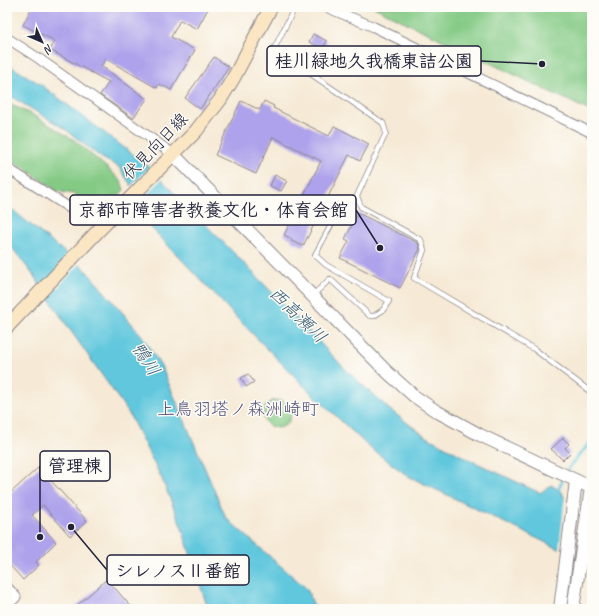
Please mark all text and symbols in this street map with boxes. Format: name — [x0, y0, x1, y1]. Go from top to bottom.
north arrow — [22, 22, 62, 62]
text: N — [40, 42, 56, 58]
callout: 桂川緑地久我橋東詰公園 — [267, 46, 481, 76]
text: 桂川緑地久我橋東詰公園 — [275, 50, 473, 72]
street label: 伏見向日線 — [118, 108, 192, 184]
callout: 京都市障害者教養文化・体育会館 — [70, 195, 356, 225]
text: 京都市障害者教養文化・体育会館 — [78, 199, 348, 221]
water label: 西高瀬川 — [264, 282, 332, 348]
water label: 鴨川 — [127, 338, 165, 380]
district label: 上鳥羽塔ノ森洲崎町 — [157, 398, 319, 420]
callout: 管理棟 — [40, 451, 110, 481]
text: 管理棟 — [48, 455, 102, 477]
callout: シレノスⅡ番館 — [107, 555, 249, 585]
text: シレノスⅡ番館 — [115, 560, 241, 582]

